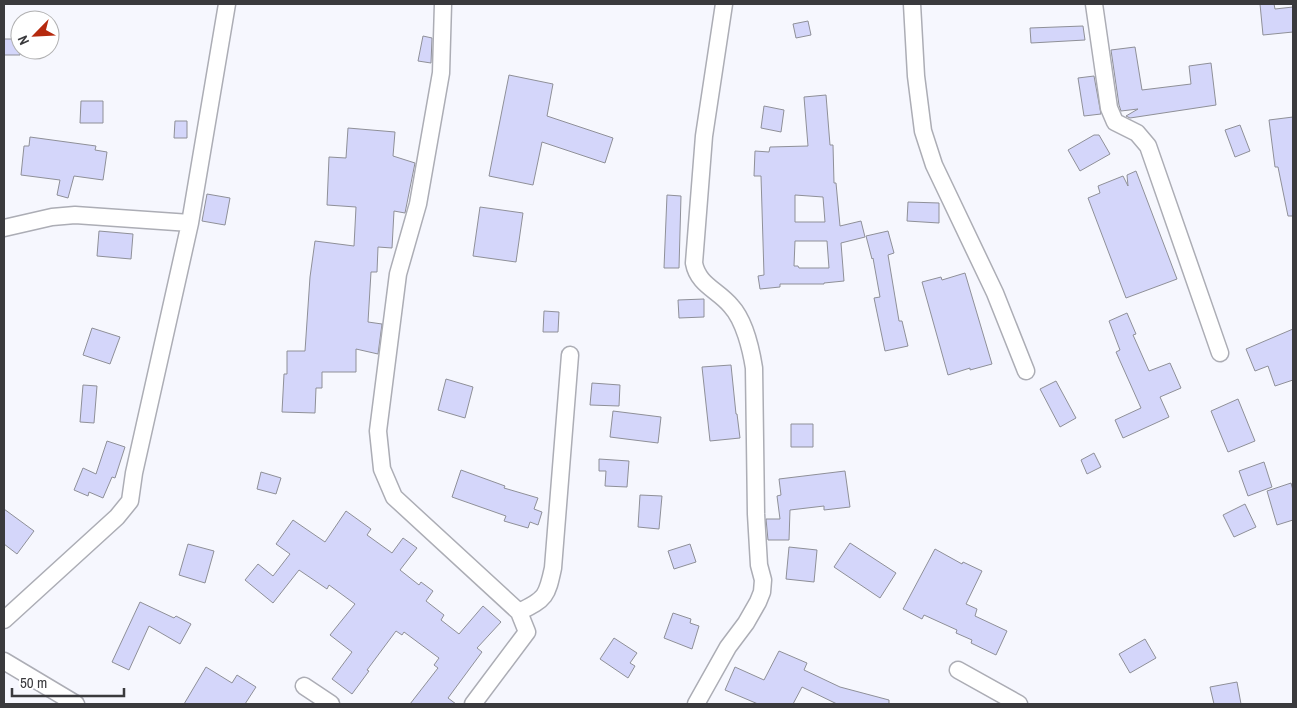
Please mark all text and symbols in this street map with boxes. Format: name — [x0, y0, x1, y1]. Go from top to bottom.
north arrow — [10, 10, 60, 60]
text: N — [13, 33, 33, 48]
scale bar — [12, 666, 125, 698]
text: 50 m — [20, 672, 47, 693]

